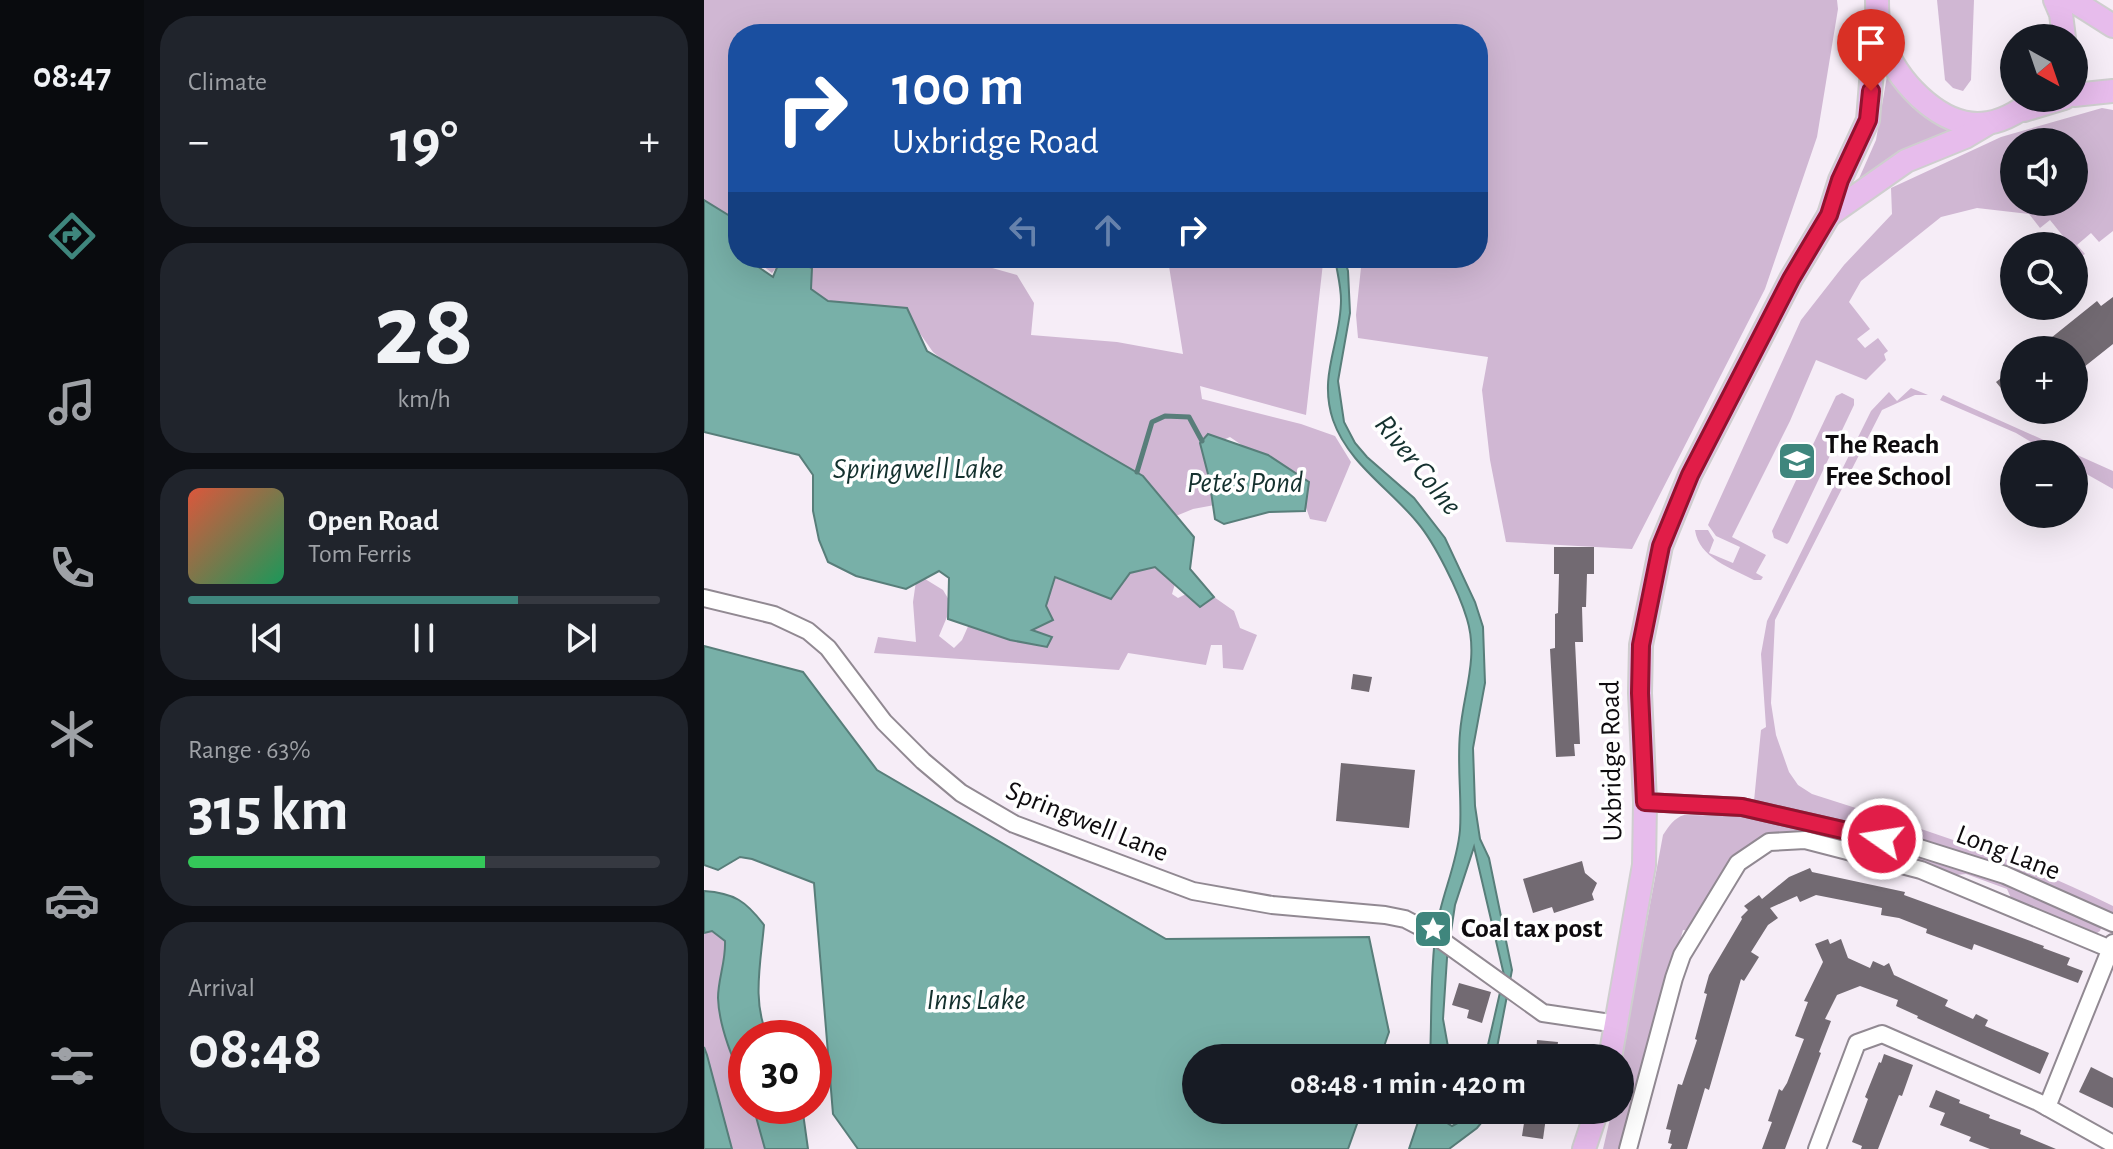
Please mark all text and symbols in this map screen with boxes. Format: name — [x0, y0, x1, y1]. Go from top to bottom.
pin — [1837, 9, 1905, 91]
icon: arrive — [1849, 21, 1893, 65]
north arrow — [2000, 24, 2088, 112]
map controls — [2000, 24, 2088, 528]
icon: right — [760, 56, 864, 160]
text: 08:47 — [33, 58, 111, 94]
text: 100 m — [892, 59, 1024, 115]
text: Climate — [188, 69, 267, 95]
text: 19° — [390, 113, 458, 173]
text: − — [188, 120, 209, 164]
text: + — [639, 120, 660, 164]
text: Uxbridge Road — [892, 124, 1099, 160]
button: sound — [2000, 128, 2088, 216]
icon: directions — [44, 208, 100, 264]
icon: left — [1002, 208, 1046, 252]
icon: ahead — [1086, 208, 1130, 252]
icon: right — [1170, 208, 1214, 252]
button: search — [2000, 232, 2088, 320]
text: 28 — [374, 280, 474, 384]
button: + — [2000, 336, 2088, 424]
icon: music — [44, 374, 100, 430]
text: km/h — [397, 386, 451, 412]
water label: River Colne — [1369, 409, 1467, 521]
place label: The Reach Free School — [1825, 431, 1952, 491]
school or university icon: The Reach Free School — [1776, 440, 1818, 482]
button: − — [2000, 440, 2088, 528]
water label: Springwell Lake — [833, 454, 1003, 484]
water label: Pete's Pond — [1187, 468, 1303, 498]
text: Open Road — [308, 506, 439, 536]
icon: phone — [44, 540, 100, 596]
text: Tom Ferris — [308, 541, 412, 567]
icon: previous — [245, 616, 289, 660]
icon: pause — [402, 616, 446, 660]
icon: next — [559, 616, 603, 660]
street label: Uxbridge Road — [1597, 680, 1627, 842]
icon: climate — [44, 706, 100, 762]
text: Range · 63% — [188, 737, 311, 763]
street label: Springwell Lane — [1002, 777, 1172, 867]
text: 315 km — [188, 781, 349, 841]
position arrow — [1840, 797, 1924, 881]
street label: Long Lane — [1952, 820, 2064, 886]
icon: car — [44, 872, 100, 928]
place icon: Coal tax post — [1412, 908, 1454, 950]
place label: Coal tax post — [1461, 915, 1603, 943]
text: Arrival — [188, 975, 255, 1001]
water label: Inns Lake — [926, 985, 1026, 1015]
text: 08:48 — [188, 1019, 322, 1079]
speed limit sign: 30 — [728, 1020, 832, 1124]
icon: filters — [44, 1038, 100, 1094]
text: 08:48 · 1 min · 420 m — [1290, 1069, 1526, 1099]

